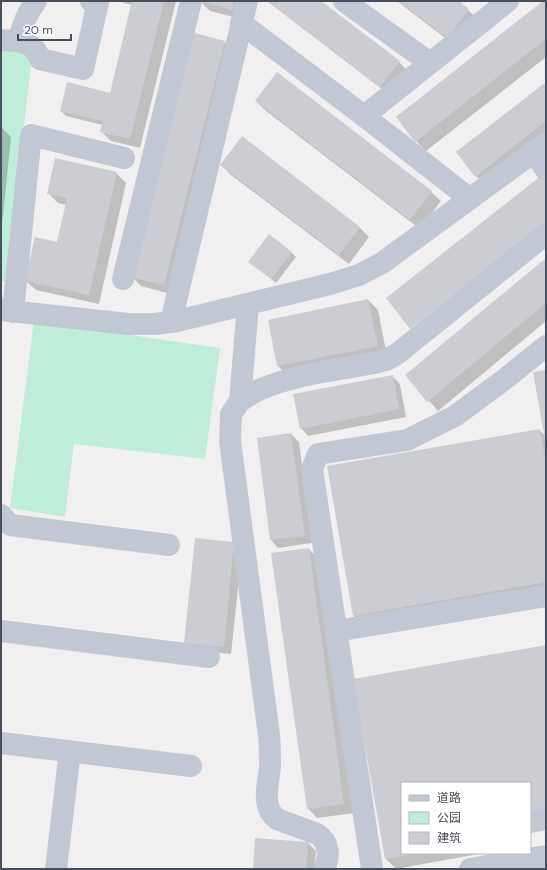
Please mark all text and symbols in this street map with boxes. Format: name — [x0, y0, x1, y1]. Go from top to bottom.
scale bar — [18, 16, 71, 42]
text: 20 m — [24, 22, 53, 38]
legend — [401, 782, 531, 854]
text: 道路 — [437, 790, 461, 806]
text: 公园 — [437, 810, 461, 826]
text: 建筑 — [437, 830, 461, 846]

